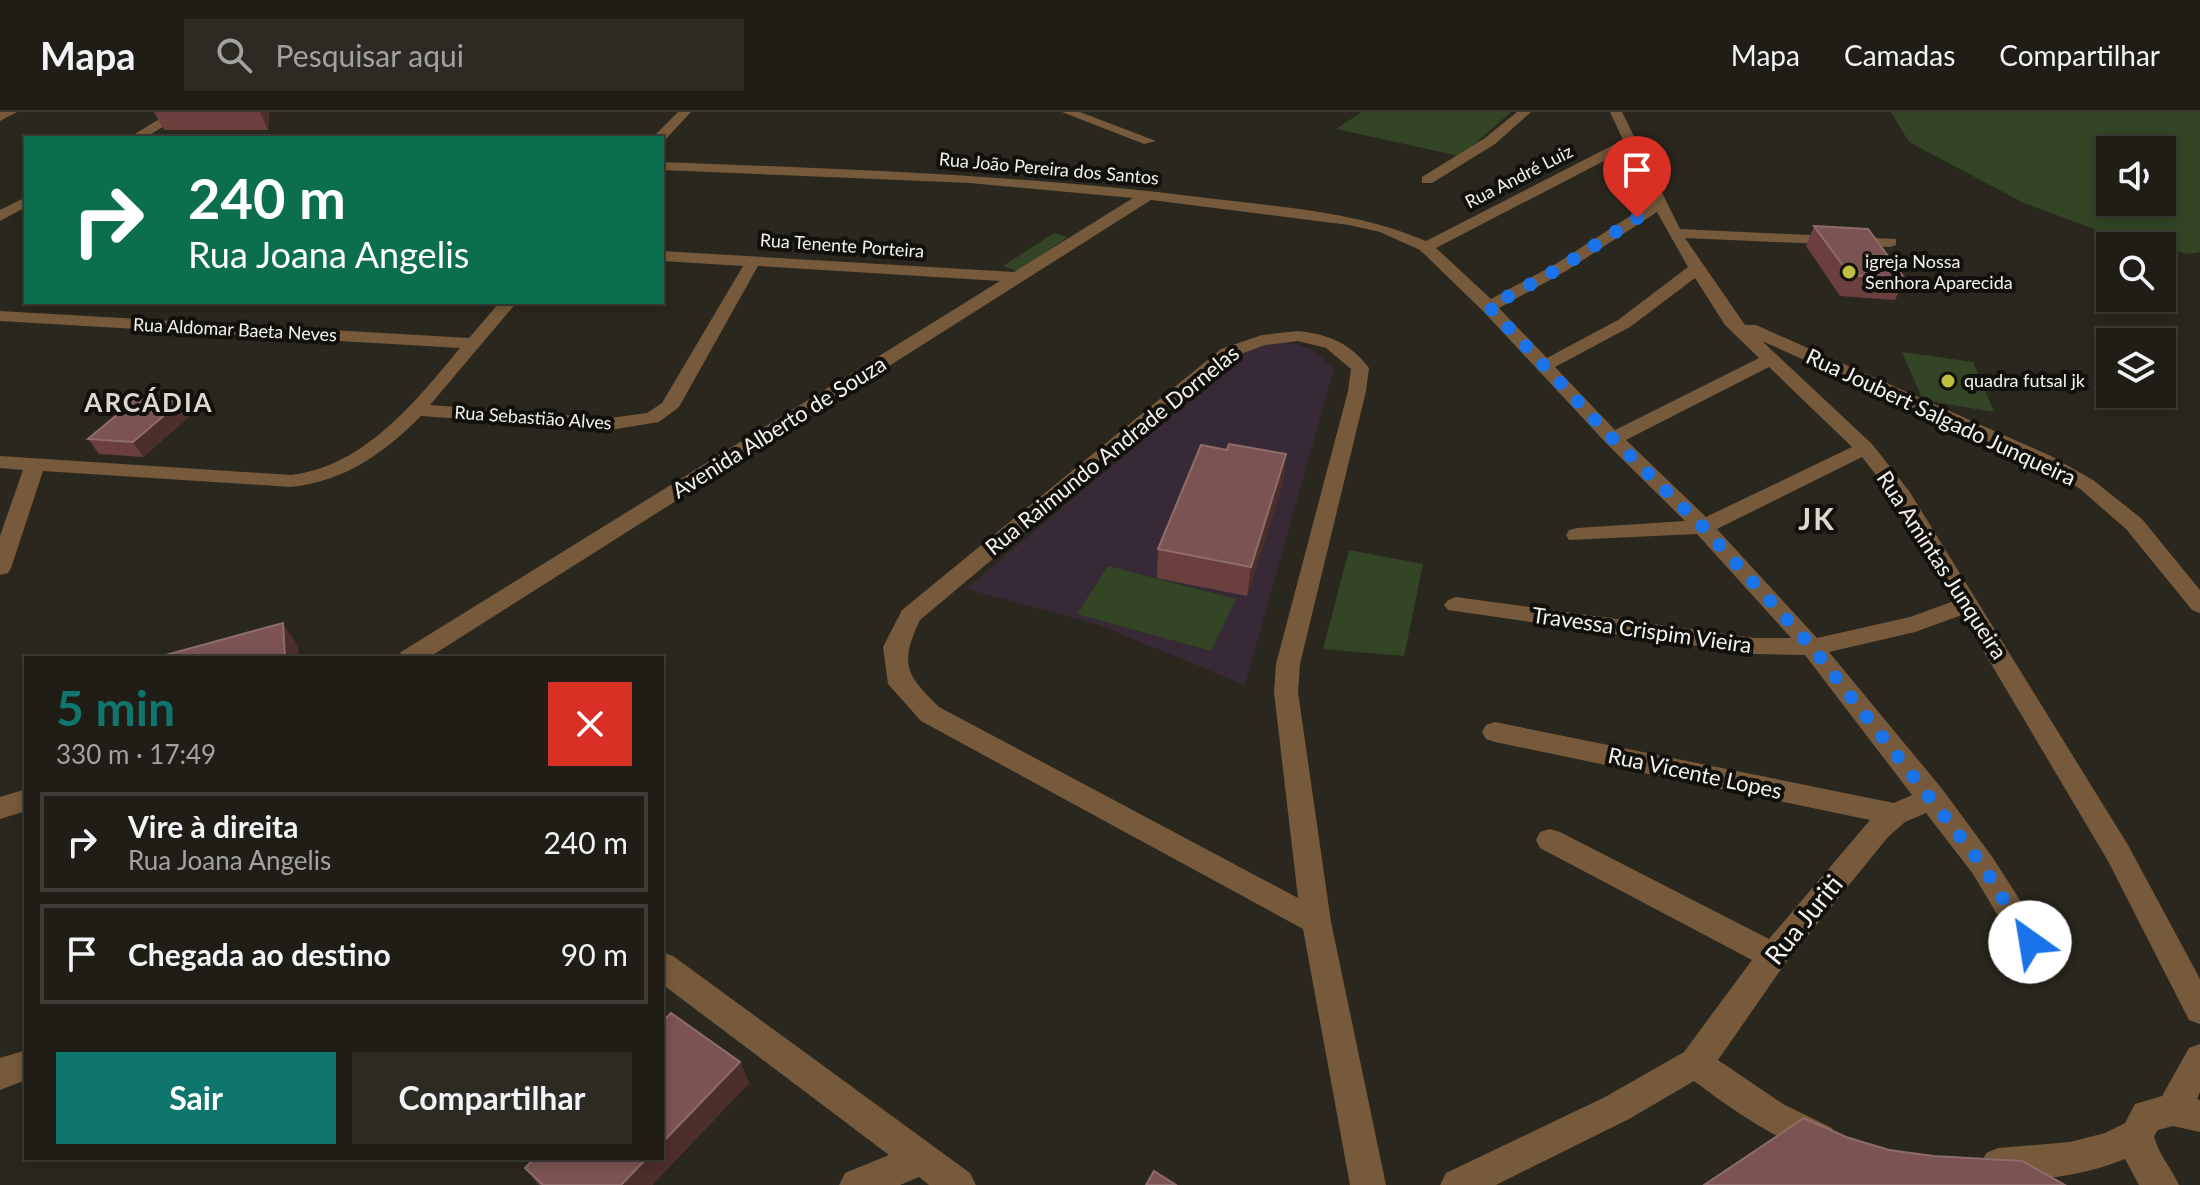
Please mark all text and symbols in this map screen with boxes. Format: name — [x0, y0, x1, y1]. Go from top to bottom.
search box — [184, 19, 744, 91]
text: Mapa — [40, 32, 136, 78]
icon: search — [212, 33, 256, 77]
text: Pesquisar aqui — [276, 37, 464, 73]
text: Mapa — [1731, 38, 1800, 72]
text: Camadas — [1844, 38, 1955, 72]
text: Compartilhar — [1999, 38, 2160, 72]
pin — [1603, 136, 1671, 218]
map controls — [2096, 136, 2176, 408]
button: sound — [2096, 136, 2176, 216]
street label: Rua André Luiz — [1461, 140, 1576, 213]
street label: Rua João Pereira dos Santos — [938, 147, 1160, 189]
icon: arrive — [1615, 148, 1659, 192]
text: 240 m — [188, 164, 346, 231]
icon: right — [56, 168, 160, 272]
street label: Rua Tenente Porteira — [759, 228, 925, 262]
text: Rua Joana Angelis — [188, 232, 469, 276]
button: search — [2096, 232, 2176, 312]
place label: igreja Nossa Senhora Aparecida — [1865, 250, 2013, 293]
marker: igreja Nossa Senhora Aparecida — [1840, 263, 1858, 281]
street label: Rua Aldomar Baeta Neves — [133, 313, 338, 345]
button: layers — [2096, 328, 2176, 408]
street label: Rua Raimundo Andrade Dornelas — [979, 339, 1244, 560]
street label: Rua Joubert Salgado Junqueira — [1802, 342, 2080, 491]
street label: Avenida Alberto de Souza — [667, 350, 891, 504]
place label: quadra futsal jk — [1964, 369, 2086, 391]
marker: quadra futsal jk — [1939, 372, 1957, 390]
district label: ARCÁDIA — [83, 386, 214, 418]
street label: Rua Sebastião Alves — [454, 401, 613, 433]
street label: Rua Amintas Junqueira — [1871, 466, 2013, 664]
district label: JK — [1798, 500, 1836, 536]
street label: Travessa Crispim Vieira — [1531, 601, 1753, 658]
text: 5 min — [56, 679, 175, 736]
button: close — [548, 682, 632, 766]
text: 330 m · 17:49 — [56, 738, 216, 770]
street label: Rua Vicente Lopes — [1606, 741, 1785, 804]
text: Vire à direita — [128, 808, 298, 844]
icon: right — [60, 820, 104, 864]
text: 240 m — [543, 824, 628, 860]
text: Rua Joana Angelis — [128, 844, 331, 876]
street label: Rua Juriti — [1757, 868, 1849, 971]
position arrow — [1988, 900, 2072, 984]
icon: arrive — [60, 932, 104, 976]
text: Chegada ao destino — [128, 936, 391, 972]
text: 90 m — [561, 936, 628, 972]
button: Sair — [56, 1052, 336, 1144]
button: Compartilhar — [352, 1052, 632, 1144]

